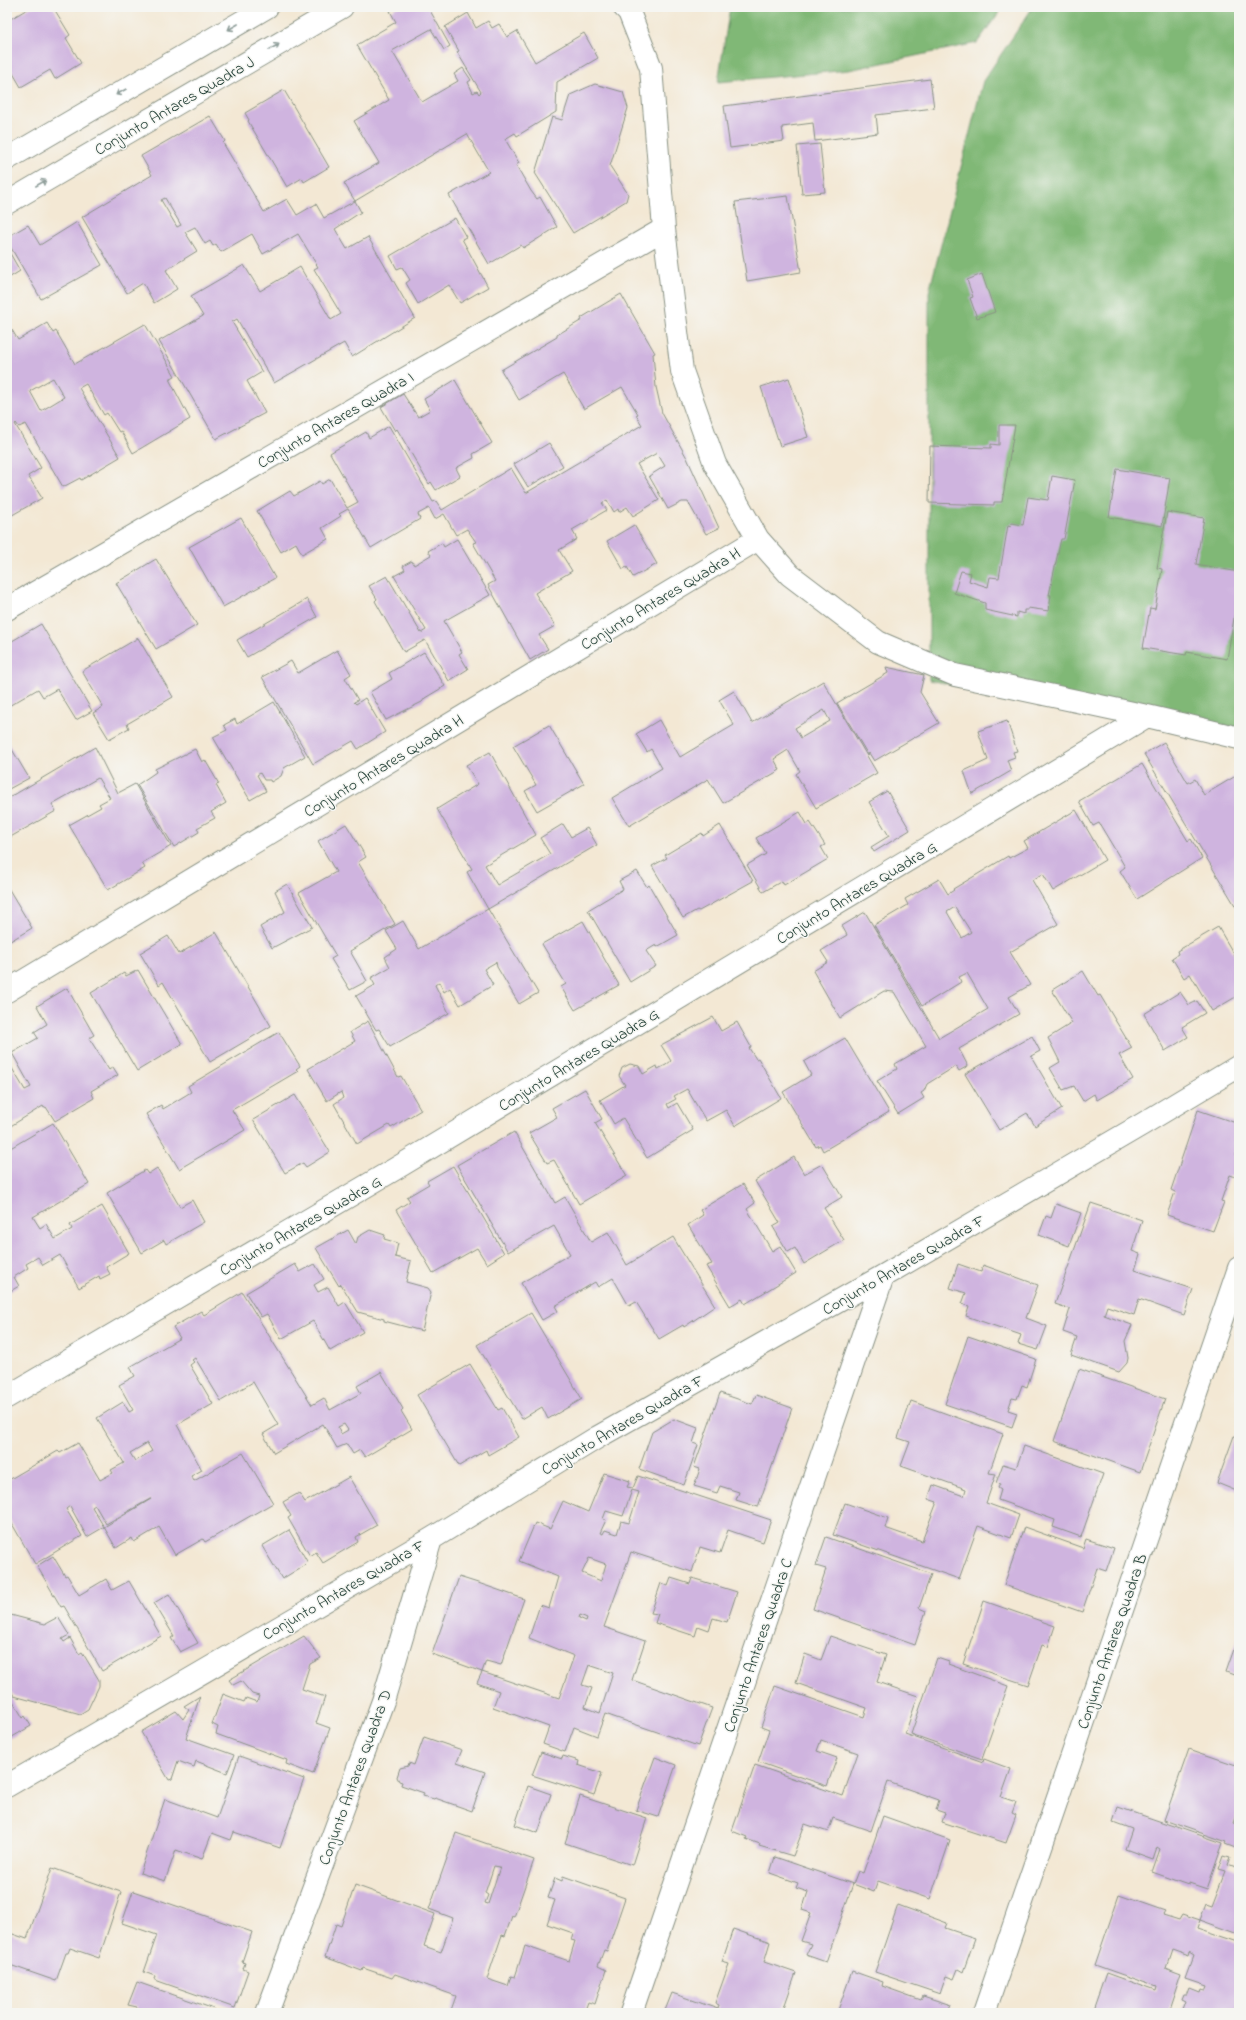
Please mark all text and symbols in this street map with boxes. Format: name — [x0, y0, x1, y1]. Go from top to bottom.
one-way arrow — [227, 23, 239, 31]
one-way arrow — [268, 42, 280, 50]
street label: Conjunto Antares Quadra J — [90, 51, 260, 162]
one-way arrow — [115, 89, 127, 97]
one-way arrow — [35, 179, 47, 187]
street label: Conjunto Antares Quadra I — [253, 366, 419, 475]
street label: Conjunto Antares Quadra H — [576, 542, 746, 657]
street label: Conjunto Antares Quadra H — [299, 709, 469, 824]
street label: Conjunto Antares Quadra G — [772, 836, 942, 951]
street label: Conjunto Antares Quadra G — [494, 1003, 664, 1118]
street label: Conjunto Antares Quadra G — [216, 1170, 386, 1283]
street label: Conjunto Antares Quadra F — [818, 1209, 990, 1322]
street label: Conjunto Antares Quadra F — [537, 1369, 709, 1482]
street label: Conjunto Antares Quadra F — [258, 1534, 430, 1647]
street label: Conjunto Antares Quadra B — [1072, 1550, 1154, 1733]
street label: Conjunto Antares Quadra C — [718, 1555, 800, 1736]
street label: Conjunto Antares Quadra D — [313, 1687, 399, 1869]

